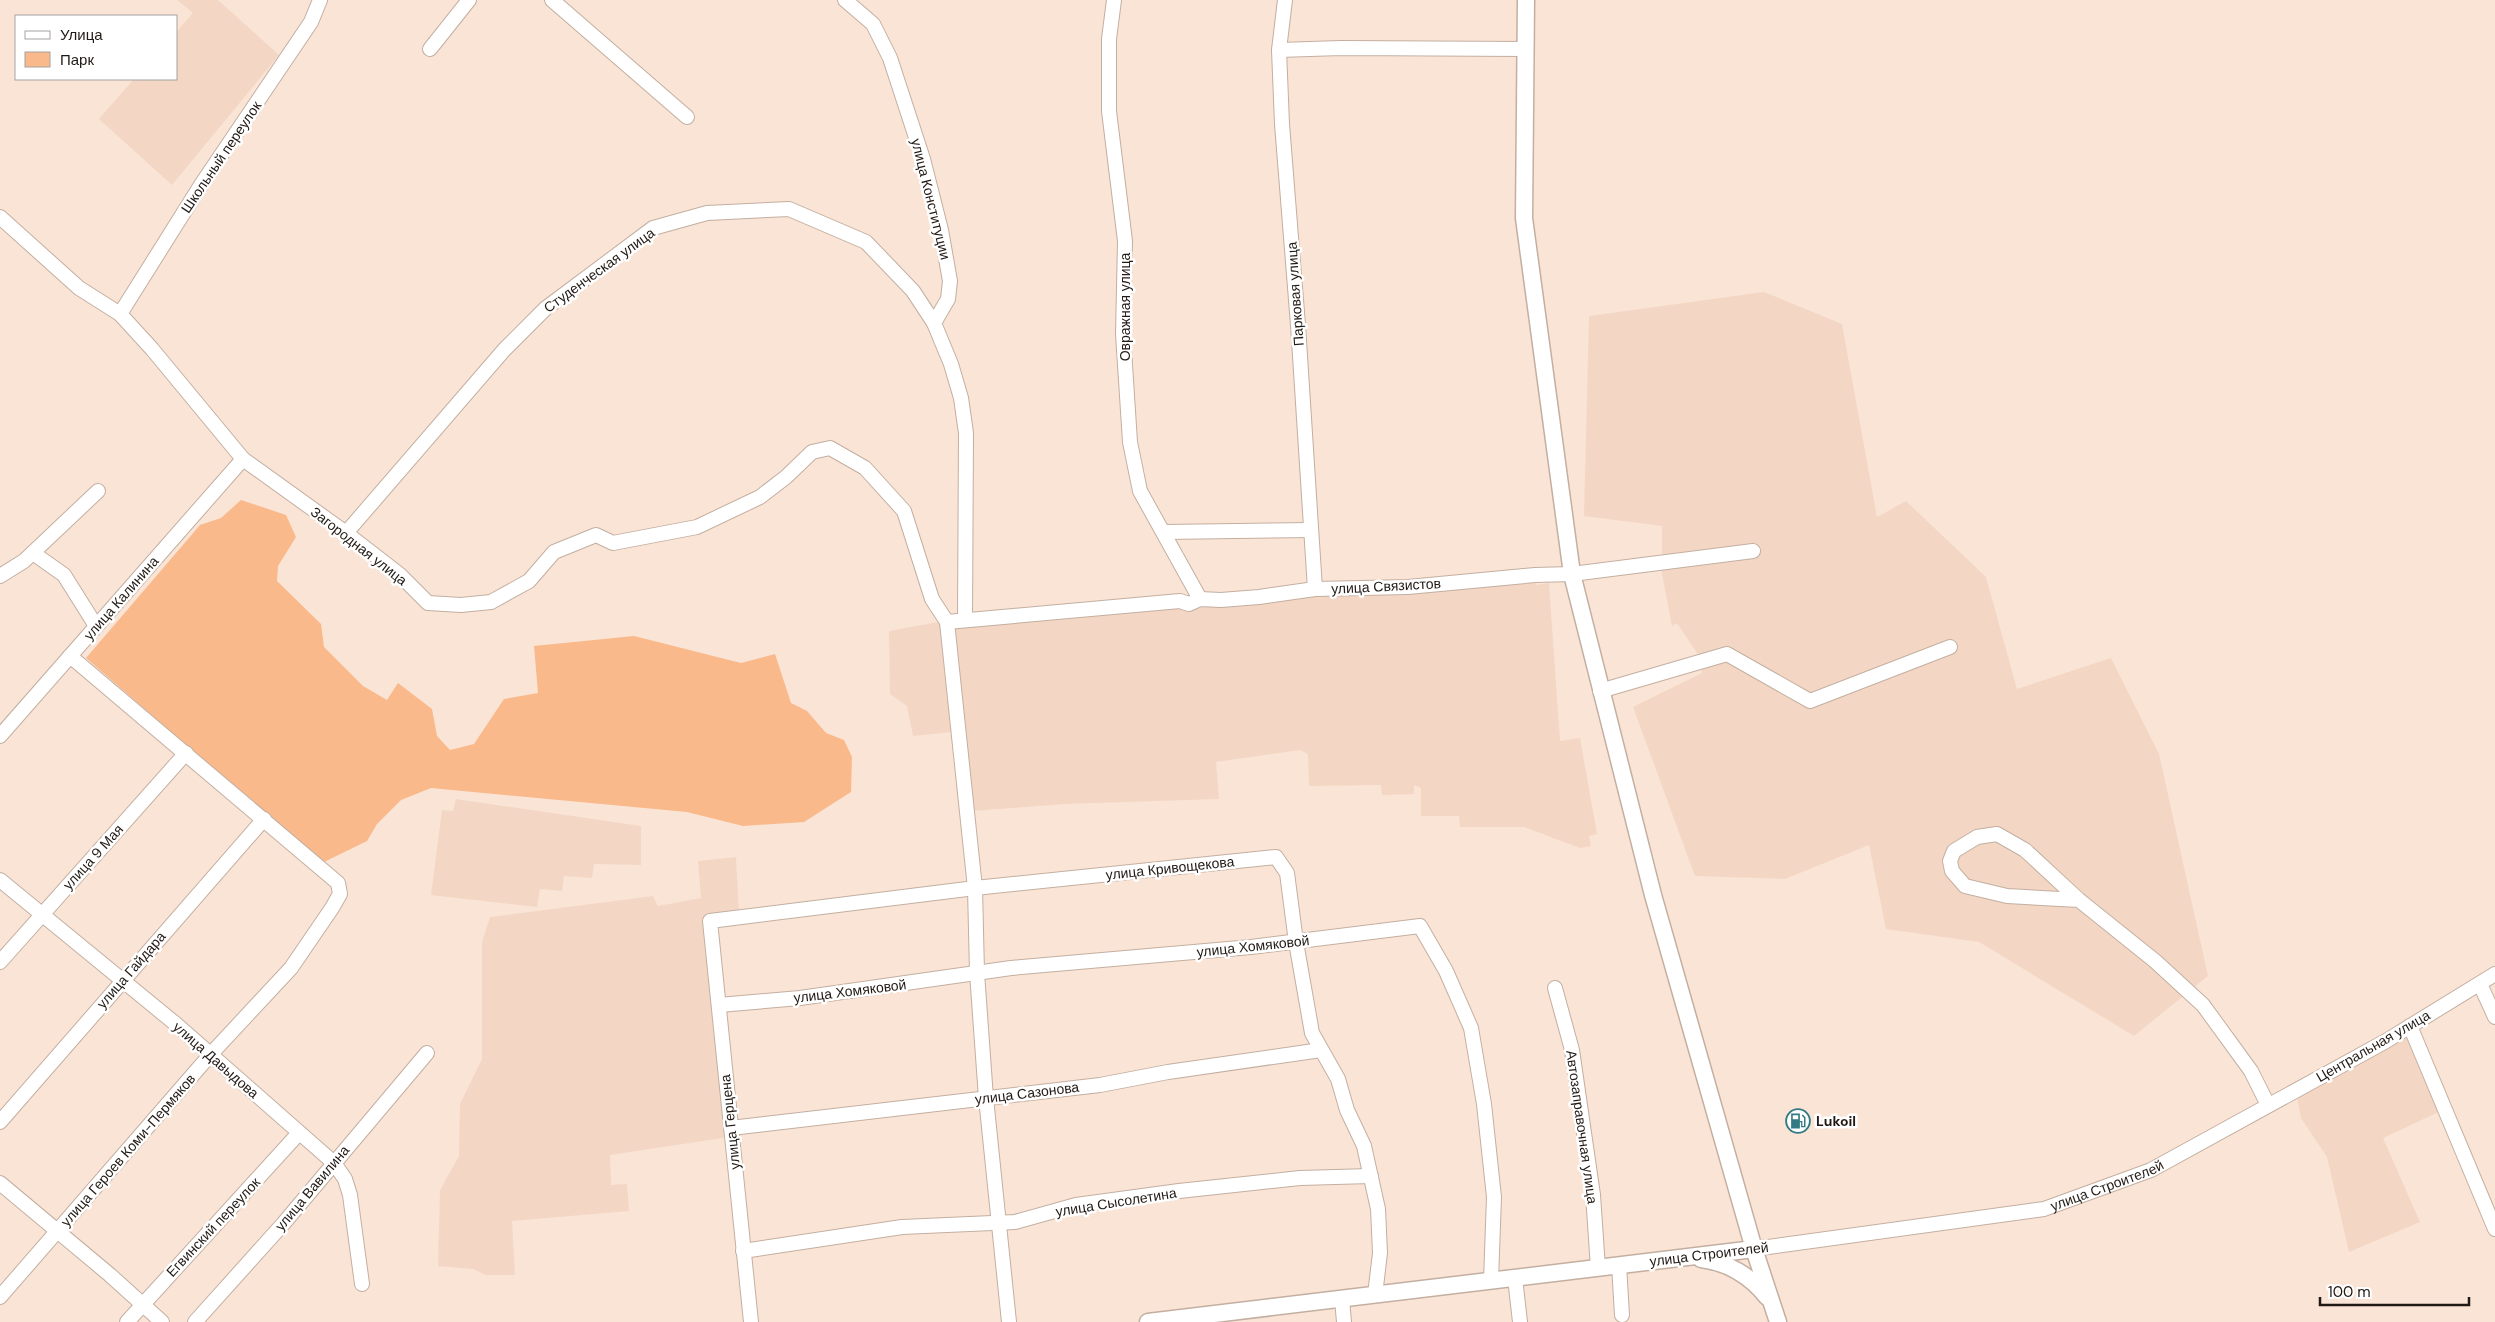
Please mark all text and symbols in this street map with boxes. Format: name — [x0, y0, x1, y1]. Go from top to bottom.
legend — [15, 15, 178, 80]
text: Улица — [60, 25, 103, 45]
text: Парк — [60, 50, 94, 70]
street label: Школьный переулок — [177, 97, 266, 216]
street label: улица Конституции — [907, 136, 955, 262]
street label: Студенческая улица — [540, 224, 658, 316]
street label: Парковая улица — [1282, 241, 1308, 347]
street label: Овражная улица — [1116, 253, 1134, 361]
street label: Загородная улица — [307, 503, 411, 589]
street label: улица Калинина — [80, 552, 162, 644]
street label: улица Связистов — [1331, 574, 1441, 598]
street label: улица 9 Мая — [59, 821, 127, 893]
street label: улица Кривощекова — [1105, 852, 1235, 884]
street label: улица Гайдара — [93, 928, 169, 1012]
street label: улица Хомяковой — [1196, 931, 1310, 961]
street label: улица Хомяковой — [793, 975, 907, 1007]
street label: Центральная улица — [2313, 1006, 2433, 1086]
street label: улица Давыдова — [169, 1018, 263, 1102]
street label: Автозаправочная улица — [1562, 1049, 1602, 1205]
street label: улица Героев Коми-Пермяков — [57, 1070, 199, 1230]
street label: улица Герцена — [716, 1073, 744, 1170]
street label: улица Сазонова — [974, 1078, 1080, 1108]
fuel station icon: Lukoil — [1785, 1108, 1811, 1134]
place label: Lukoil — [1816, 1112, 1856, 1130]
street label: улица Вавилина — [271, 1141, 353, 1234]
street label: улица Строителей — [2048, 1156, 2167, 1215]
street label: Егвинский переулок — [162, 1173, 264, 1281]
street label: улица Сысолетина — [1054, 1184, 1178, 1220]
street label: улица Строителей — [1649, 1238, 1769, 1270]
scale bar — [2320, 1274, 2469, 1306]
text: 100 m — [2328, 1282, 2371, 1302]

